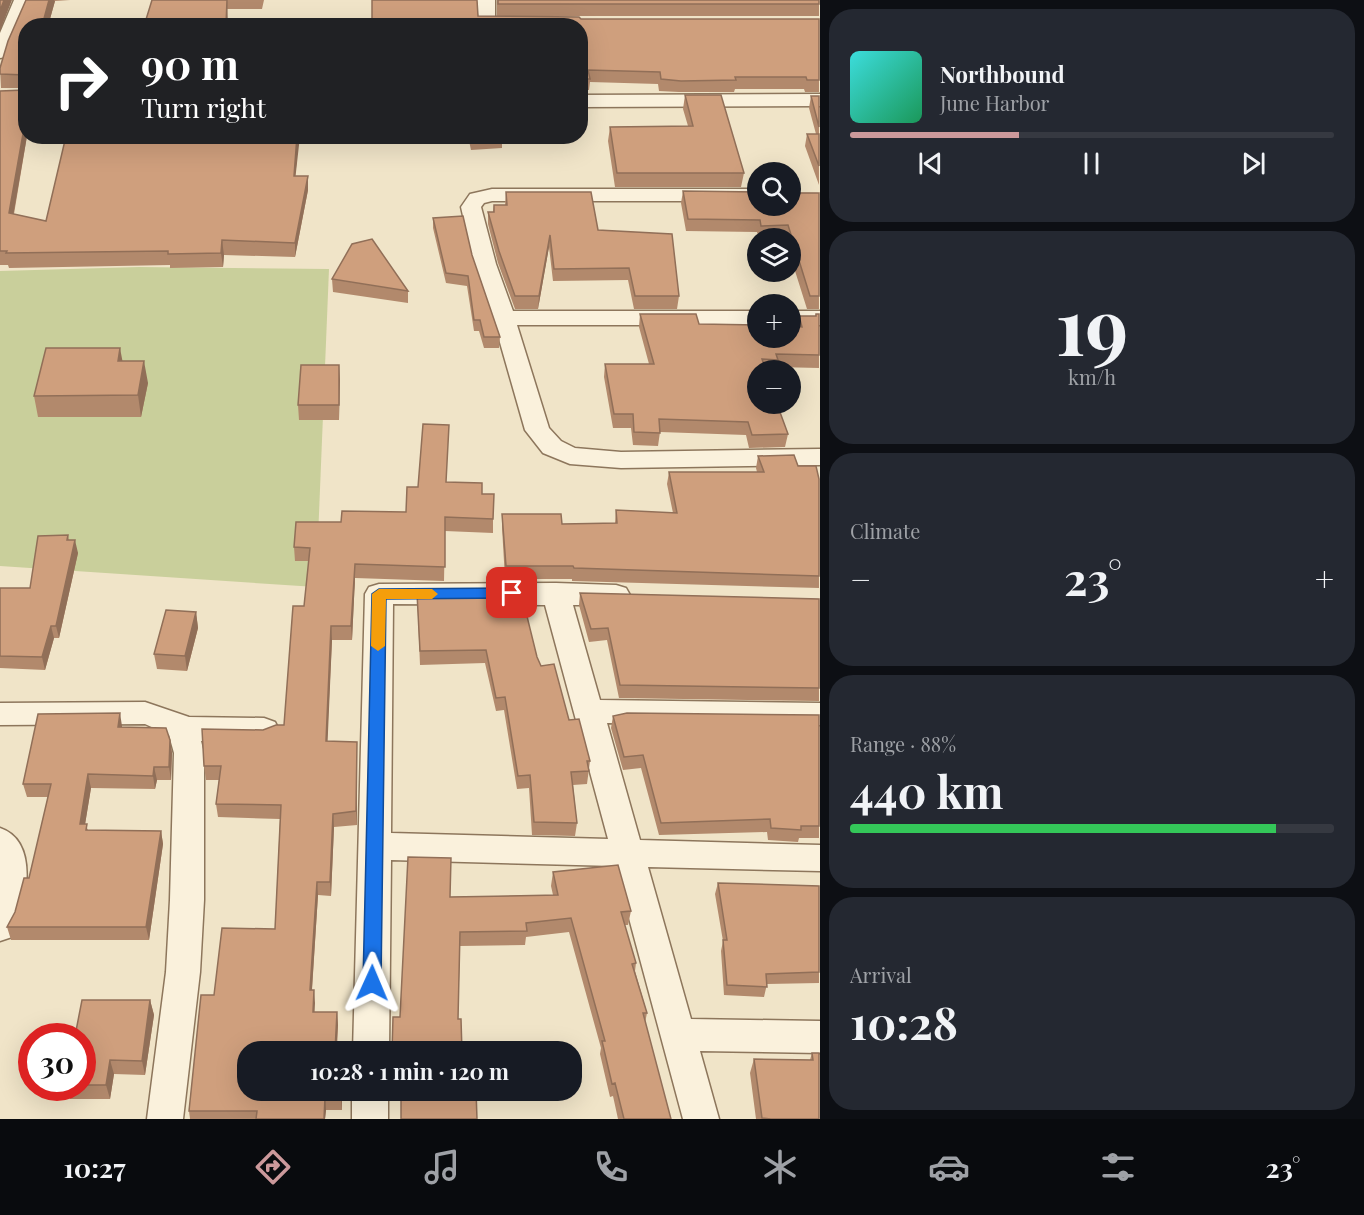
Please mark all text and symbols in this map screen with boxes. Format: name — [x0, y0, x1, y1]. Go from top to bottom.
text: 90 m — [141, 35, 239, 91]
icon: right — [42, 42, 120, 120]
text: Northbound — [940, 59, 1065, 89]
text: Turn right — [141, 89, 266, 125]
text: June Harbor — [940, 89, 1050, 116]
icon: previous — [914, 147, 947, 180]
icon: pause — [1075, 147, 1108, 180]
icon: next — [1237, 147, 1270, 180]
map controls — [747, 162, 801, 414]
button: search — [747, 162, 801, 216]
button: layers — [747, 228, 801, 282]
text: 19 — [1055, 272, 1129, 376]
button: + — [747, 294, 801, 348]
button: − — [747, 360, 801, 414]
text: km/h — [1068, 363, 1116, 390]
text: Climate — [850, 517, 920, 544]
text: 23° — [1064, 547, 1122, 607]
text: − — [850, 556, 871, 600]
text: + — [1315, 556, 1334, 600]
pin — [486, 567, 537, 618]
icon: arrive — [495, 576, 528, 609]
text: Range · 88% — [850, 730, 956, 757]
text: 440 km — [850, 760, 1004, 820]
position arrow — [340, 951, 404, 1015]
text: Arrival — [850, 961, 912, 988]
text: 10:28 — [850, 991, 958, 1051]
speed limit sign: 30 — [18, 1023, 96, 1101]
text: 10:28 · 1 min · 120 m — [310, 1056, 509, 1086]
icon: directions — [252, 1146, 294, 1188]
icon: music — [421, 1146, 463, 1188]
icon: phone — [590, 1146, 632, 1188]
icon: climate — [759, 1146, 801, 1188]
icon: car — [928, 1146, 970, 1188]
icon: filters — [1097, 1146, 1139, 1188]
text: 10:27 — [63, 1149, 125, 1185]
text: 23° — [1266, 1149, 1300, 1185]

